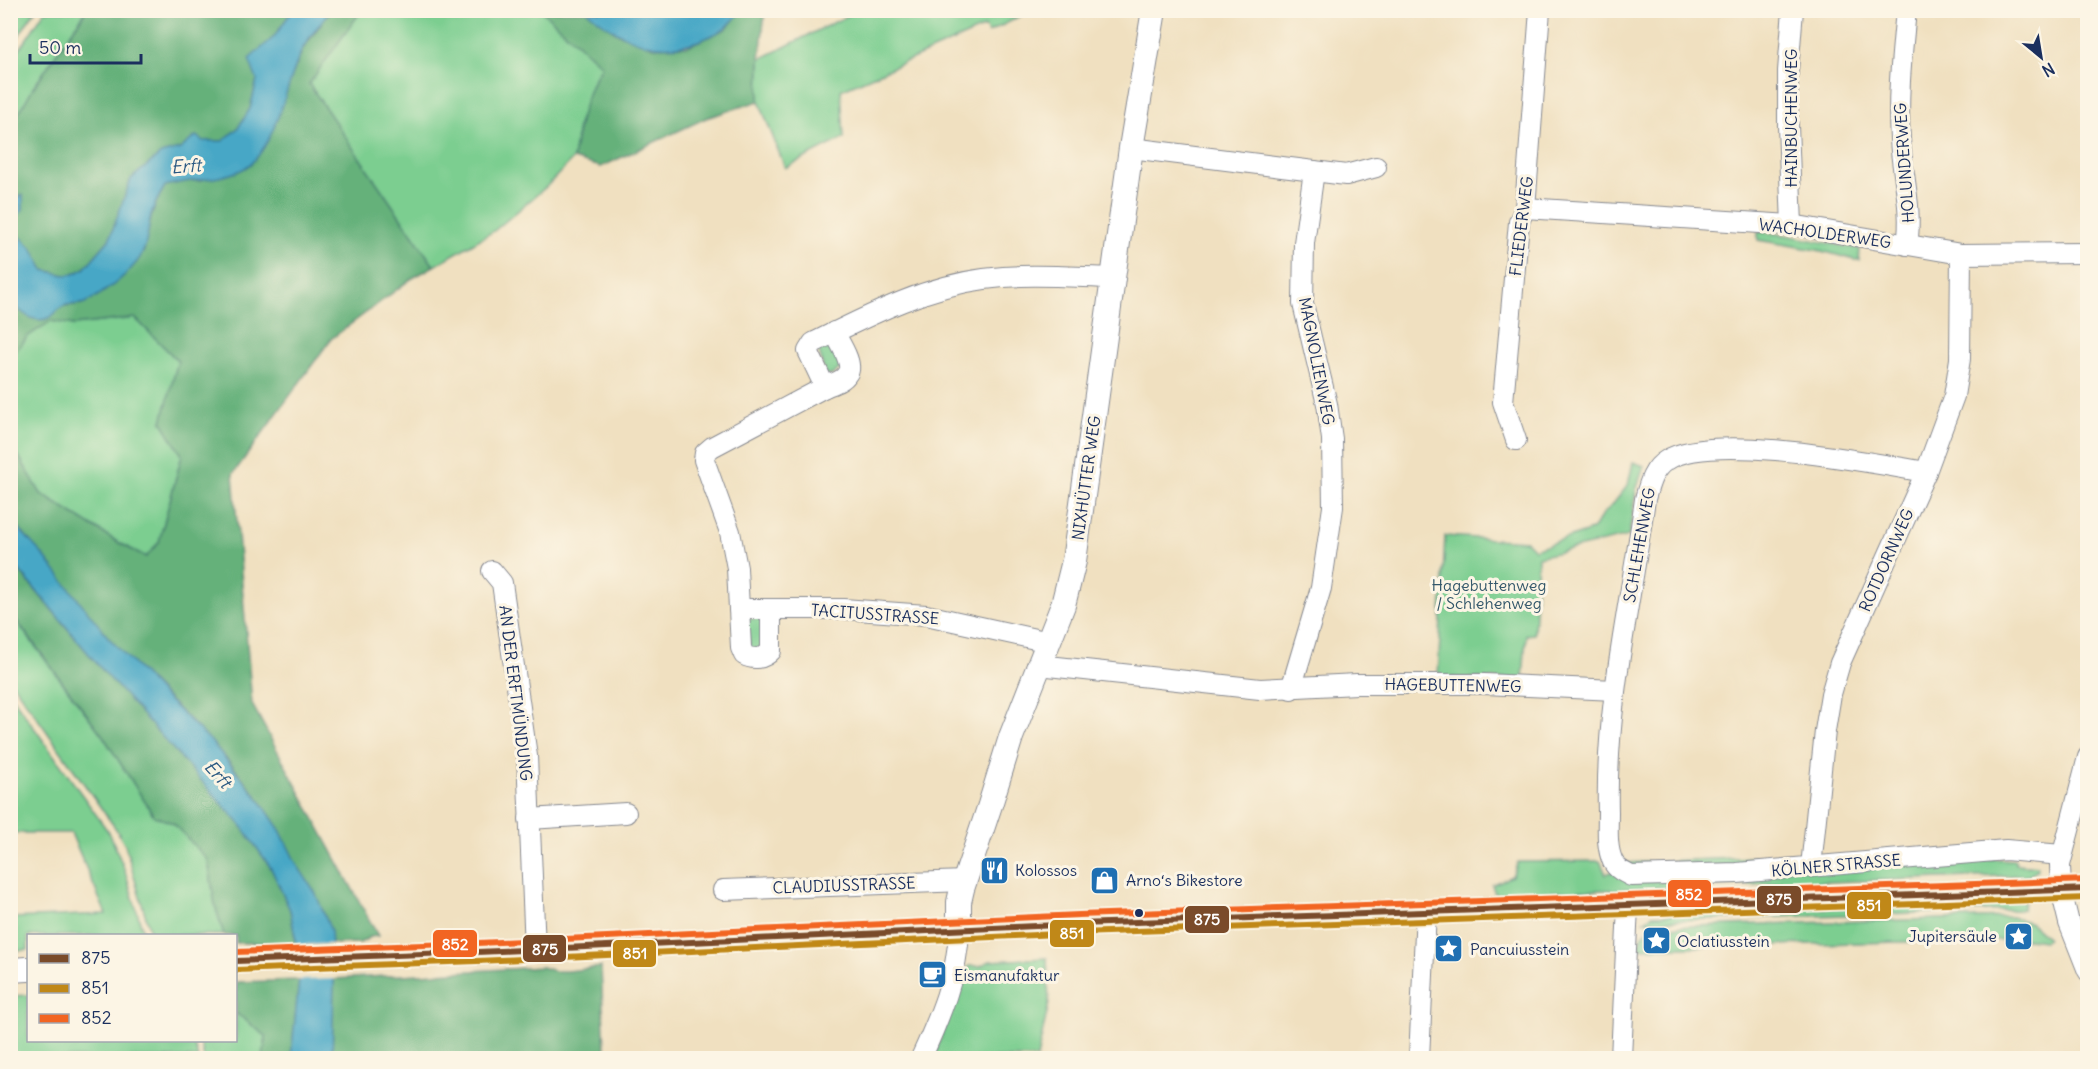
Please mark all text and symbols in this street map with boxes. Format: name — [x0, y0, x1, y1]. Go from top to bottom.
scale bar — [30, 27, 141, 65]
north arrow — [2011, 27, 2071, 87]
text: 50 m — [39, 36, 81, 59]
street label: HAINBUCHENWEG — [1781, 49, 1801, 187]
text: N — [2039, 59, 2058, 81]
street label: HOLUNDERWEG — [1890, 102, 1918, 224]
water label: Erft — [170, 153, 204, 179]
street label: FLIEDERWEG — [1505, 175, 1537, 277]
street label: WACHOLDERWEG — [1757, 214, 1893, 252]
street label: MAGNOLIENWEG — [1295, 295, 1339, 427]
street label: NIXHÜTTER WEG — [1067, 414, 1105, 542]
street label: SCHLEHENWEG — [1619, 486, 1659, 604]
street label: ROTDORNWEG — [1854, 505, 1918, 615]
park label: Hagebuttenweg / Schlehenweg — [1432, 575, 1546, 613]
street label: TACITUSSTRASSE — [810, 600, 940, 628]
street label: AN DER ERFTMÜNDUNG — [495, 604, 537, 782]
street label: HAGEBUTTENWEG — [1385, 674, 1521, 696]
water label: Erft — [199, 755, 238, 794]
street label: KÖLNER STRASSE — [1770, 849, 1902, 881]
restaurant icon: Kolossos — [978, 854, 1010, 886]
place label: Kolossos — [1015, 860, 1077, 880]
shop icon: Arno‘s Bikestore — [1089, 864, 1121, 896]
place label: Arno‘s Bikestore — [1126, 870, 1243, 890]
street label: CLAUDIUSSTRASSE — [772, 873, 916, 897]
line badge: 852 — [1667, 879, 1712, 908]
text: 852 — [1675, 884, 1703, 904]
line badge: 875 — [1756, 885, 1802, 914]
text: 875 — [1766, 889, 1792, 909]
line badge: 851 — [1846, 891, 1892, 920]
text: 851 — [1857, 895, 1881, 915]
line badge: 875 — [1184, 905, 1230, 934]
unlabelled marker — [1133, 907, 1145, 919]
text: 875 — [1194, 909, 1220, 929]
line badge: 851 — [1049, 919, 1095, 948]
place icon: Jupitersäule — [2002, 920, 2034, 952]
text: 851 — [1060, 923, 1084, 943]
place icon: Oclatiusstein — [1640, 925, 1672, 957]
place label: Jupitersäule — [1909, 926, 1997, 946]
line badge: 852 — [432, 929, 478, 958]
place label: Oclatiusstein — [1677, 931, 1770, 951]
place icon: Pancuiusstein — [1433, 933, 1465, 965]
legend — [27, 934, 237, 1042]
text: 852 — [441, 934, 469, 954]
line badge: 875 — [522, 934, 567, 963]
text: 875 — [532, 939, 558, 959]
line badge: 851 — [612, 939, 657, 968]
place label: Pancuiusstein — [1470, 939, 1569, 959]
text: 851 — [623, 943, 647, 963]
text: 875 — [81, 946, 111, 969]
cafe icon: Eismanufaktur — [917, 959, 949, 991]
place label: Eismanufaktur — [954, 965, 1060, 985]
text: 851 — [81, 976, 109, 999]
text: 852 — [81, 1006, 112, 1029]

